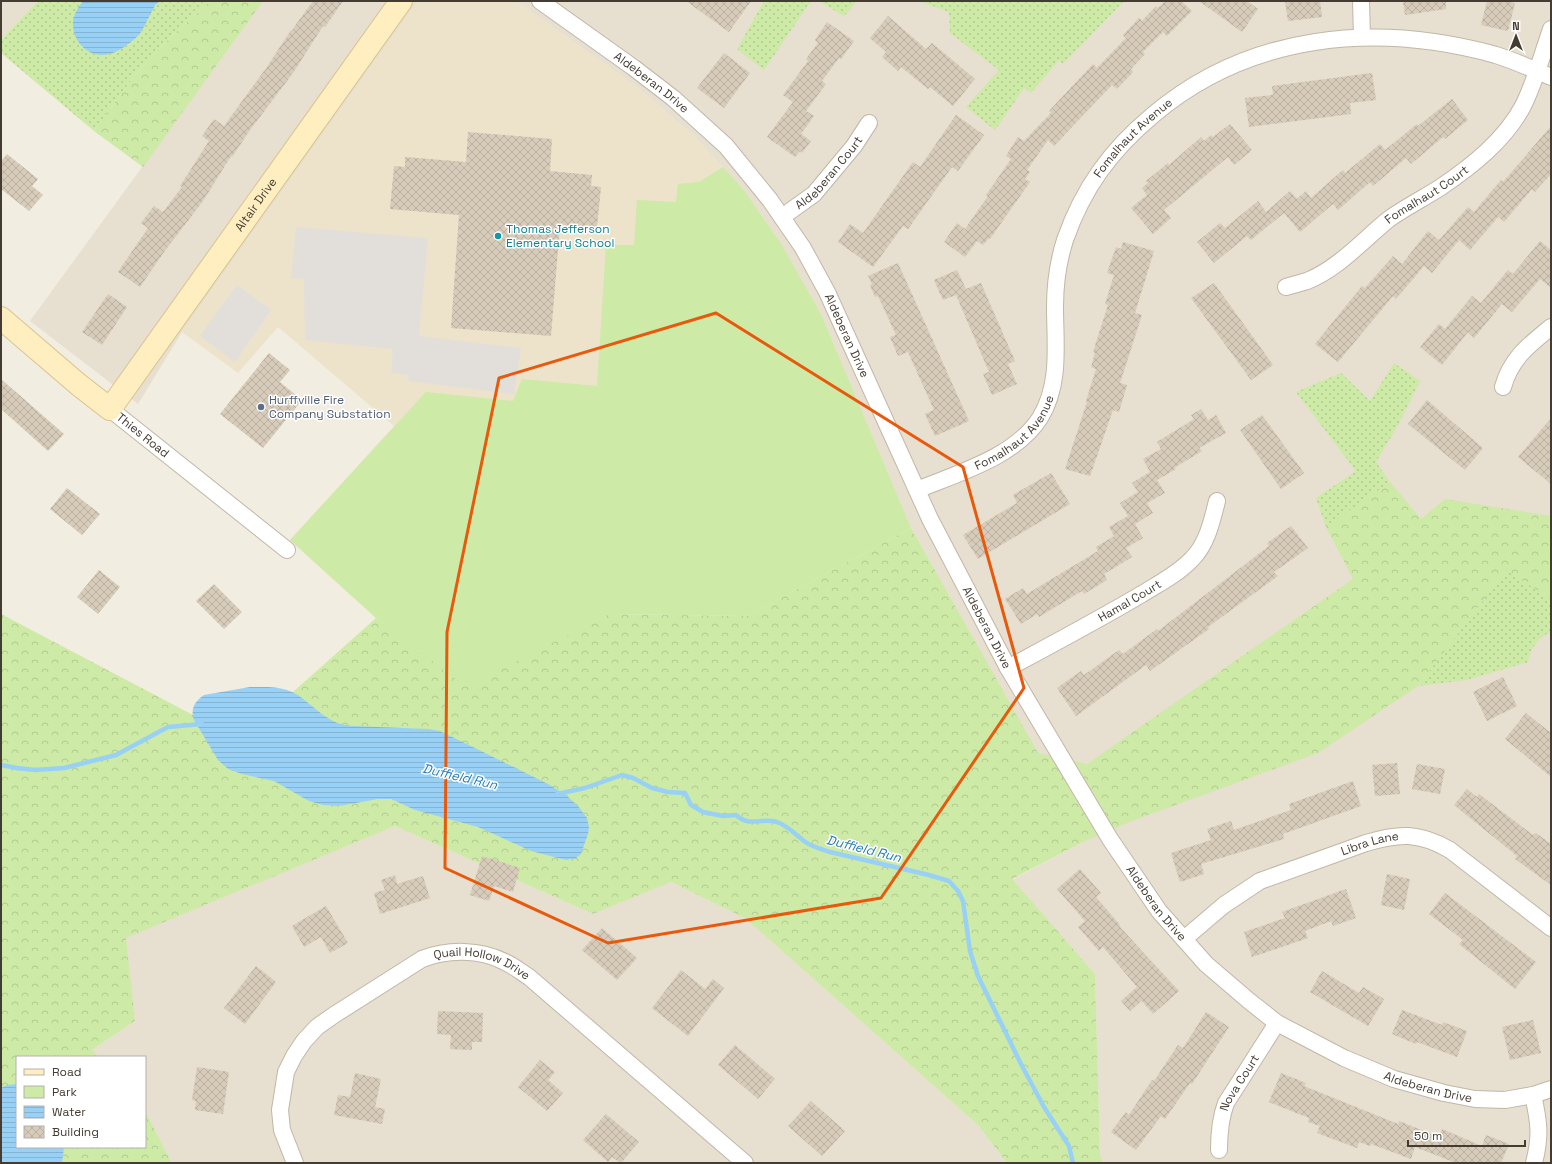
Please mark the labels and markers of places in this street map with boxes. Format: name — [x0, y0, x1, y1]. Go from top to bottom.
place label: Thomas Jefferson Elementary School — [506, 221, 614, 251]
marker: Thomas Jefferson Elementary School — [493, 231, 503, 241]
place label: Hurffville Fire Company Substation — [269, 392, 391, 422]
marker: Hurffville Fire Company Substation — [256, 402, 266, 412]

